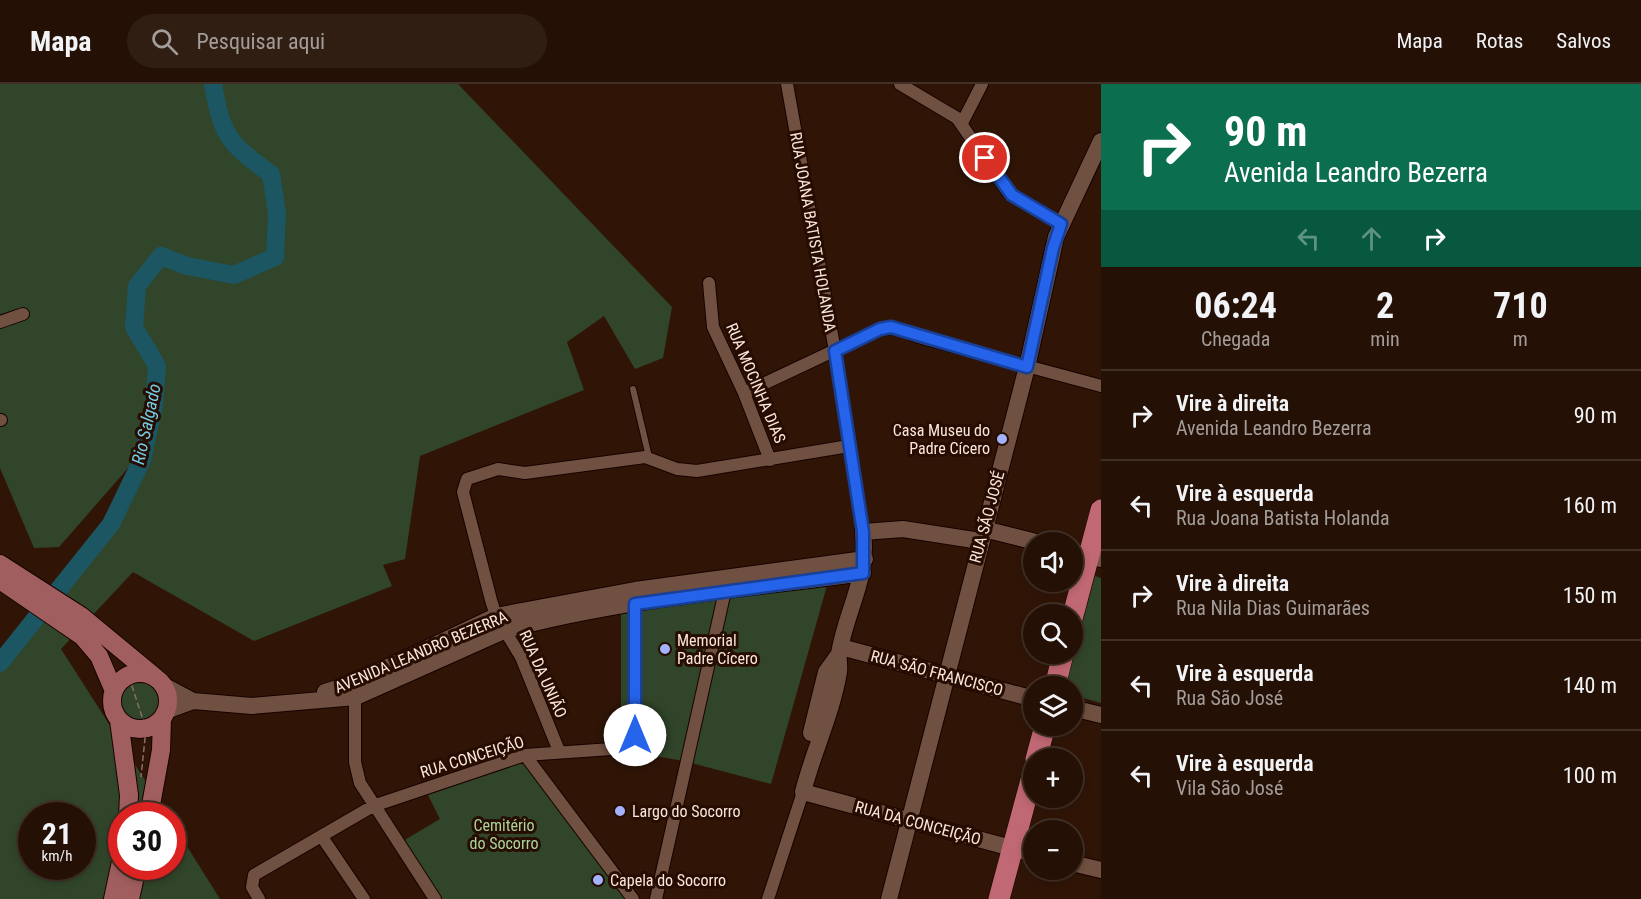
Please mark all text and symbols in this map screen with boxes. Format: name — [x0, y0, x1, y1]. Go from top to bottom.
search box — [127, 14, 547, 68]
text: Mapa — [30, 25, 91, 58]
icon: search — [148, 25, 181, 58]
text: Pesquisar aqui — [196, 29, 325, 54]
text: Mapa — [1396, 29, 1443, 53]
text: Rotas — [1476, 29, 1523, 53]
text: Salvos — [1556, 29, 1611, 53]
text: 90 m — [1224, 107, 1307, 156]
icon: right — [1125, 108, 1203, 186]
street label: RUA JOANA BATISTA HOLANDA — [786, 131, 840, 333]
pin — [959, 132, 1010, 183]
icon: arrive — [968, 141, 1001, 174]
text: Avenida Leandro Bezerra — [1224, 157, 1488, 189]
icon: left — [1292, 222, 1325, 255]
icon: ahead — [1355, 222, 1388, 255]
icon: right — [1418, 222, 1451, 255]
text: 06:24 — [1194, 285, 1277, 327]
text: 2 — [1376, 285, 1394, 327]
text: 710 — [1493, 285, 1548, 327]
street label: RUA MOCINHA DIAS — [722, 320, 790, 446]
text: Chegada — [1201, 327, 1270, 351]
text: min — [1370, 327, 1400, 351]
text: m — [1513, 327, 1528, 351]
water label: Rio Salgado — [127, 382, 165, 466]
text: Vire à direita — [1176, 391, 1289, 416]
icon: right — [1125, 399, 1158, 432]
text: 90 m — [1574, 403, 1617, 428]
text: Avenida Leandro Bezerra — [1176, 416, 1372, 440]
place label: Casa Museu do Padre Cícero — [893, 421, 990, 458]
marker: Casa Museu do Padre Cícero — [995, 432, 1009, 446]
street label: RUA SÃO JOSÉ — [965, 469, 1008, 565]
text: Vire à esquerda — [1176, 481, 1314, 506]
icon: left — [1125, 489, 1158, 522]
text: 160 m — [1563, 493, 1617, 518]
text: Rua Joana Batista Holanda — [1176, 506, 1390, 530]
map controls — [1023, 532, 1083, 880]
button: sound — [1023, 532, 1083, 592]
text: Vire à direita — [1176, 571, 1289, 596]
icon: right — [1125, 579, 1158, 612]
text: 150 m — [1563, 583, 1617, 608]
text: Rua Nila Dias Guimarães — [1176, 596, 1370, 620]
button: search — [1023, 604, 1083, 664]
street label: AVENIDA LEANDRO BEZERRA — [332, 607, 510, 697]
street label: RUA DA UNIÃO — [515, 627, 572, 721]
place label: Memorial Padre Cícero — [677, 631, 758, 668]
marker: Memorial Padre Cícero — [658, 642, 672, 656]
street label: RUA SÃO FRANCISCO — [869, 645, 1006, 700]
text: Vire à esquerda — [1176, 661, 1314, 686]
icon: left — [1125, 669, 1158, 702]
text: 140 m — [1563, 673, 1617, 698]
button: layers — [1023, 676, 1083, 736]
text: Rua São José — [1176, 686, 1283, 710]
position arrow — [603, 703, 667, 767]
street label: RUA CONCEIÇÃO — [417, 731, 526, 782]
button: + — [1023, 748, 1083, 808]
text: Vire à esquerda — [1176, 751, 1314, 776]
icon: left — [1125, 759, 1158, 792]
text: 100 m — [1563, 763, 1617, 788]
text: Vila São José — [1176, 776, 1283, 800]
street label: RUA DA CONCEIÇÃO — [853, 796, 983, 849]
speed limit sign: 30 — [108, 802, 186, 880]
place label: Largo do Socorro — [632, 802, 741, 821]
marker: Largo do Socorro — [613, 804, 627, 818]
text: 21 — [42, 816, 72, 851]
park label: Cemitério do Socorro — [469, 816, 539, 853]
button: − — [1023, 820, 1083, 880]
text: km/h — [42, 847, 72, 865]
place label: Capela do Socorro — [610, 871, 726, 890]
marker: Capela do Socorro — [591, 873, 605, 887]

